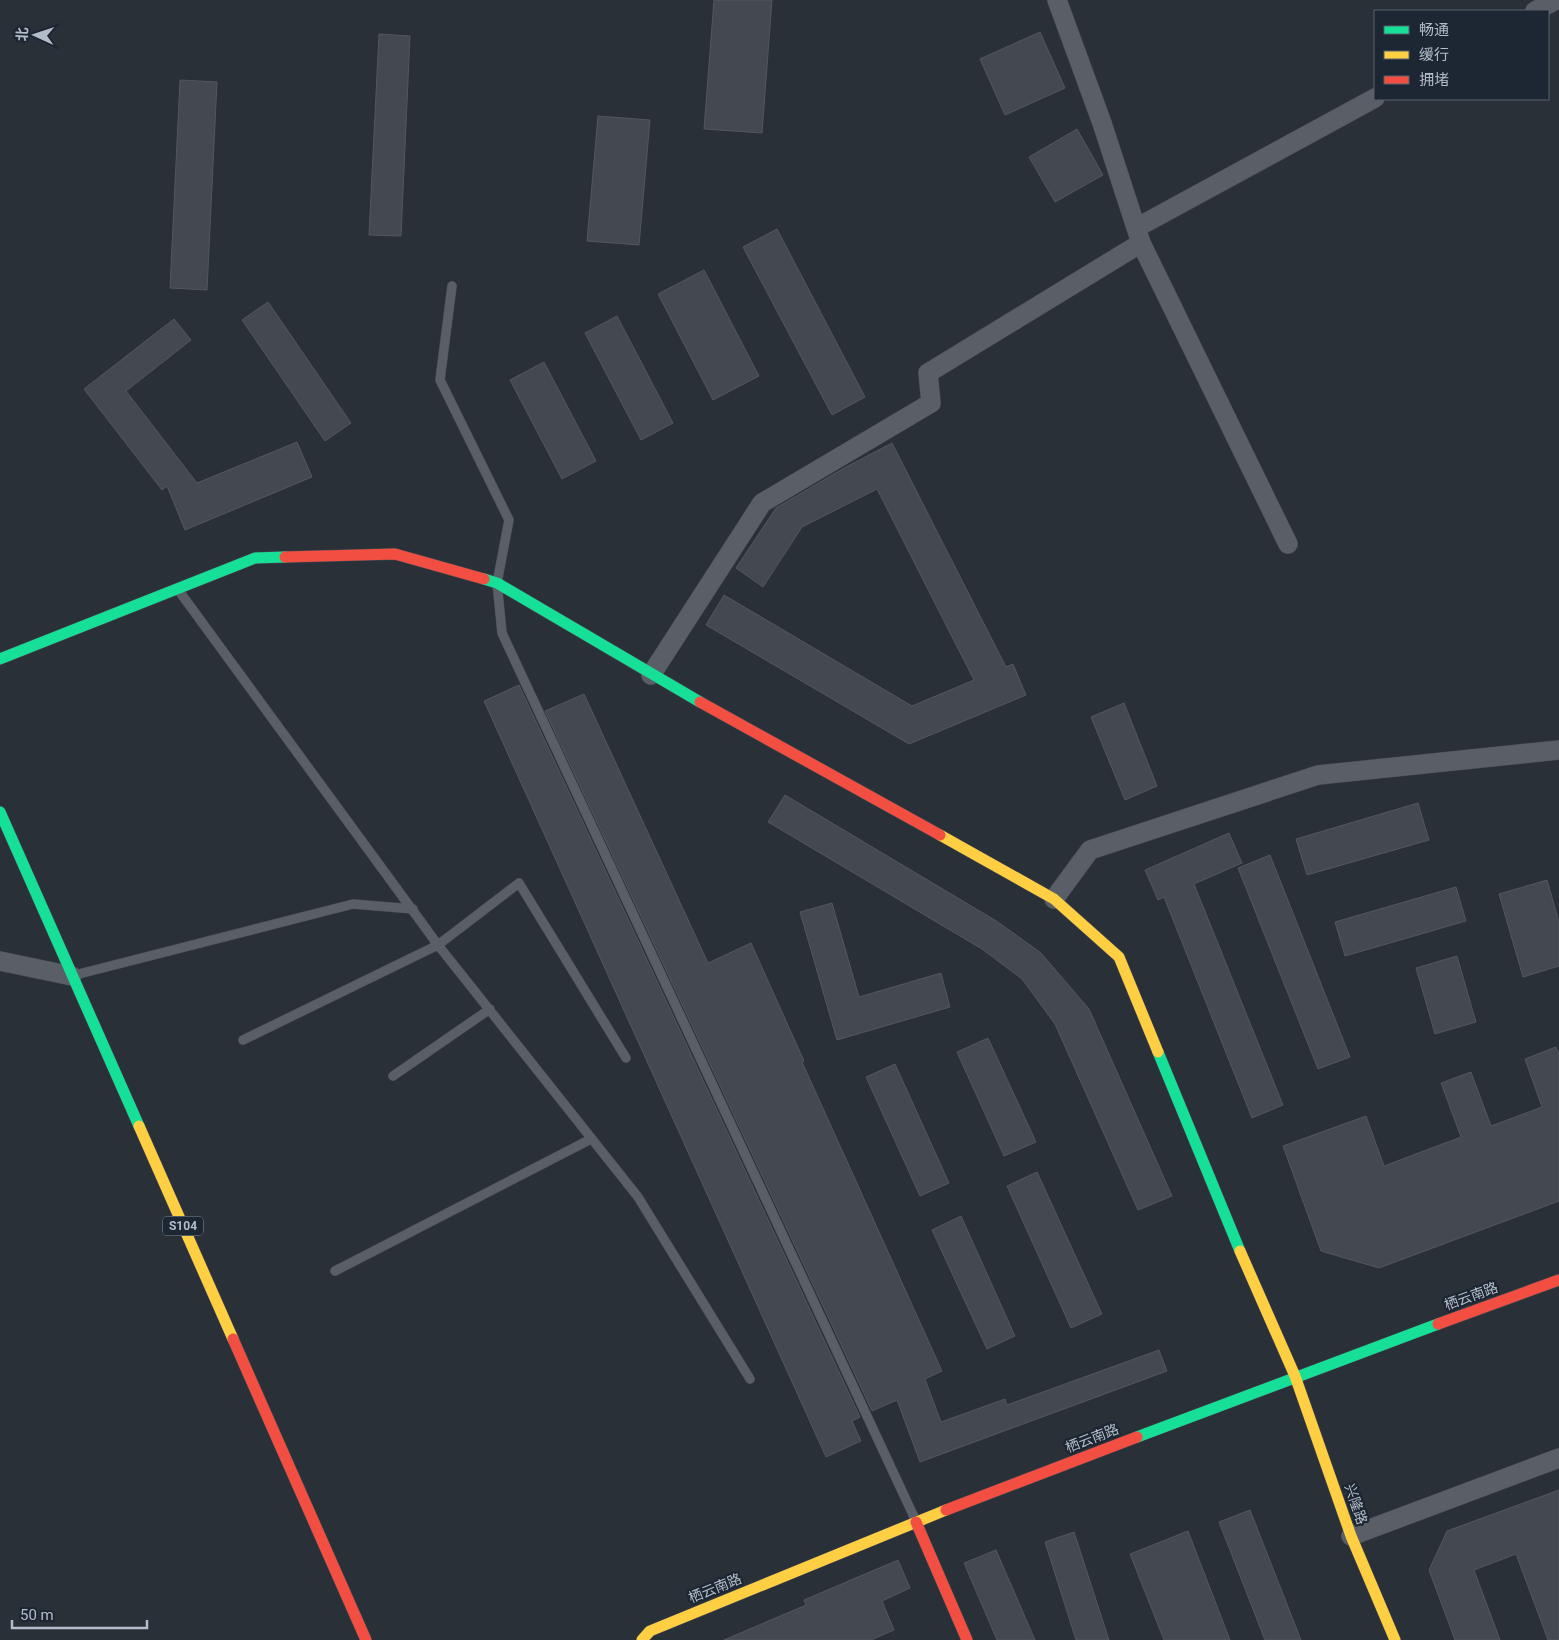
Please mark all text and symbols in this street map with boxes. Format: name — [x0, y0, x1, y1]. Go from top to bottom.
north arrow — [10, 10, 60, 60]
legend — [1374, 10, 1549, 100]
text: 畅通 — [1419, 21, 1449, 39]
text: 北 — [14, 27, 30, 42]
text: 缓行 — [1419, 46, 1449, 64]
text: 拥堵 — [1419, 71, 1449, 89]
road number: S104 — [163, 1216, 203, 1236]
street label: 栖云南路 — [1442, 1279, 1500, 1313]
street label: 栖云南路 — [1063, 1420, 1121, 1456]
street label: 兴隆路 — [1342, 1482, 1370, 1526]
street label: 栖云南路 — [686, 1570, 744, 1606]
scale bar — [12, 1598, 148, 1630]
text: 50 m — [20, 1606, 54, 1624]

